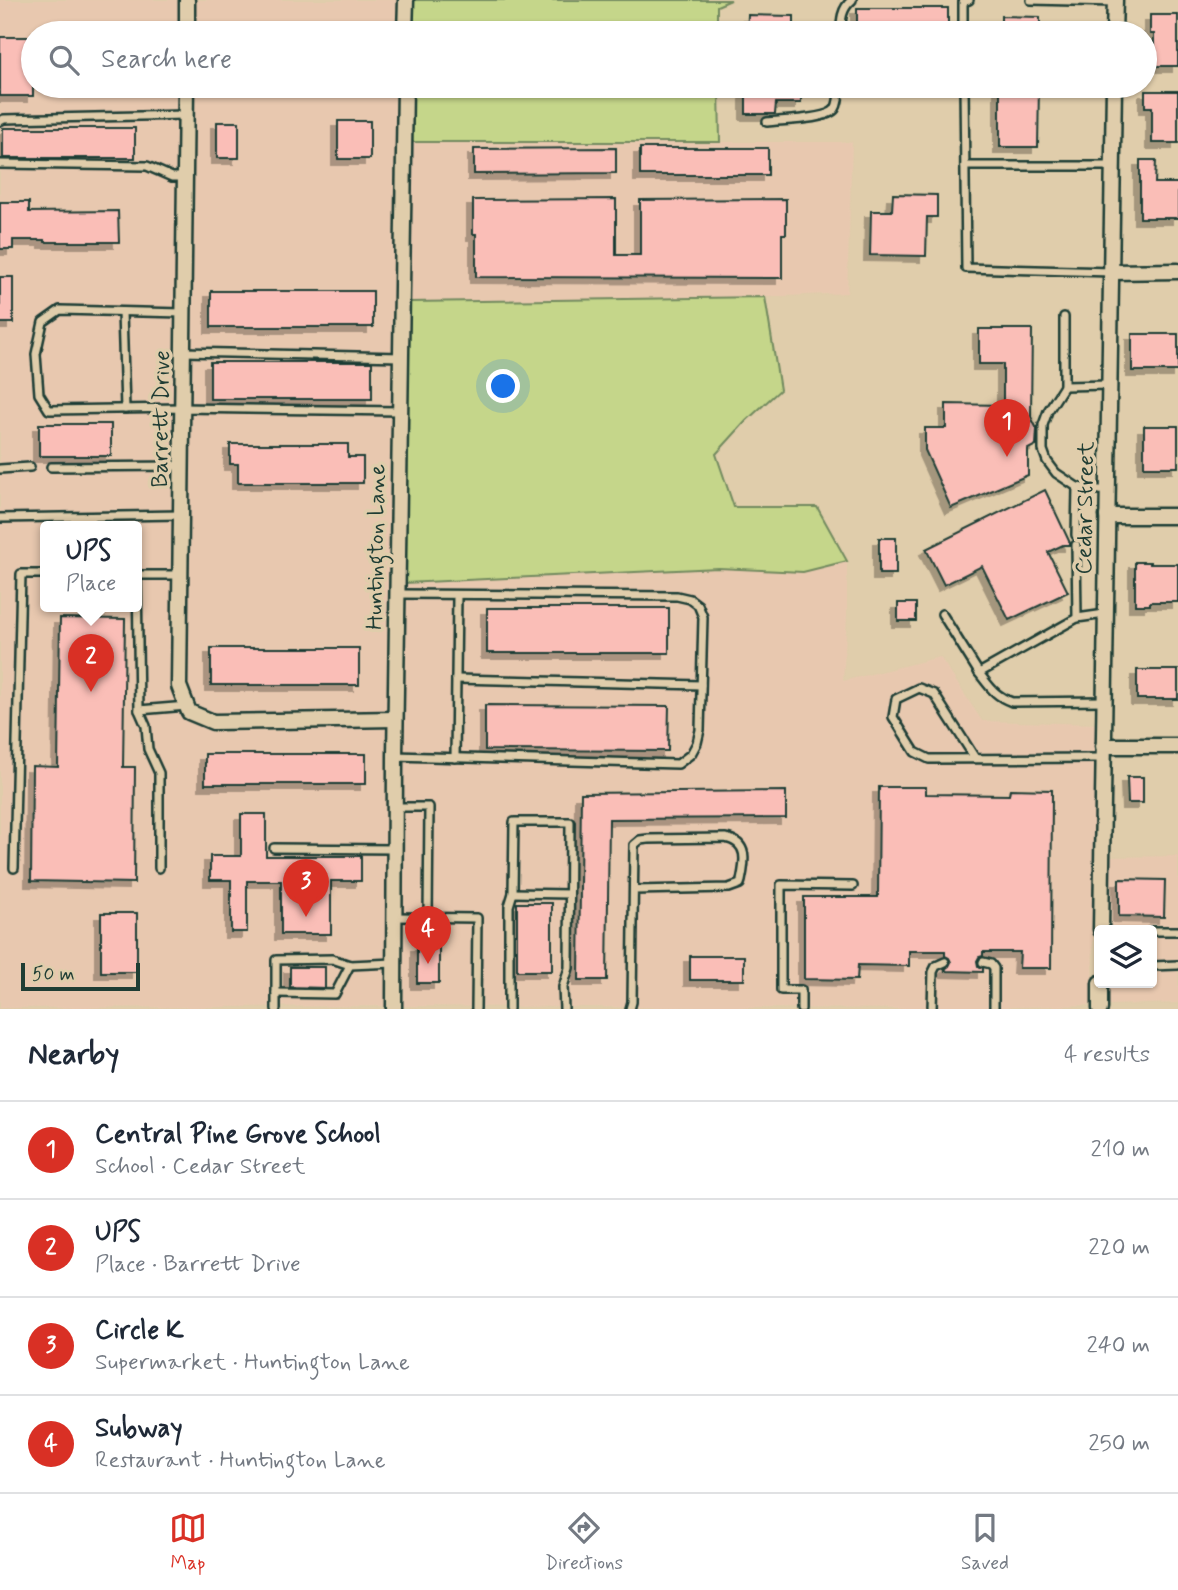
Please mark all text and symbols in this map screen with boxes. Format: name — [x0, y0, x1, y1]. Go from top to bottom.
search box — [21, 21, 1157, 98]
icon: search — [45, 41, 83, 79]
text: Search here — [101, 43, 232, 77]
street label: Barrett Drive — [146, 350, 178, 488]
your location — [486, 369, 520, 403]
pin: 1 — [984, 399, 1030, 457]
street label: Cedar Street — [1070, 441, 1102, 575]
street label: Huntington Lane — [361, 464, 395, 630]
popup — [40, 521, 142, 612]
text: UPS — [66, 535, 111, 569]
text: Place — [66, 569, 116, 599]
pin: 2 — [68, 634, 114, 692]
pin: 3 — [283, 859, 329, 917]
pin: 4 — [405, 906, 451, 964]
map controls — [1094, 925, 1157, 988]
button: layers — [1094, 925, 1157, 988]
scale bar — [21, 960, 140, 992]
text: 50 m — [32, 962, 75, 987]
text: Nearby — [28, 1035, 119, 1074]
text: 4 results — [1064, 1040, 1150, 1070]
text: Central Pine Grove School — [95, 1118, 381, 1152]
text: 1 — [46, 1135, 56, 1165]
text: 210 m — [1090, 1135, 1150, 1165]
text: School · Cedar Street — [95, 1152, 306, 1182]
text: UPS — [95, 1216, 141, 1250]
text: 2 — [45, 1233, 57, 1263]
text: 220 m — [1088, 1233, 1150, 1263]
text: Place · Barrett Drive — [95, 1250, 301, 1280]
text: Circle K — [95, 1314, 184, 1348]
text: 3 — [46, 1331, 56, 1361]
text: 240 m — [1086, 1331, 1150, 1361]
text: Supermarket · Huntington Lane — [95, 1348, 410, 1378]
text: Subway — [95, 1412, 183, 1446]
text: 4 — [44, 1429, 58, 1459]
text: 250 m — [1088, 1429, 1150, 1459]
text: Restaurant · Huntington Lane — [95, 1446, 386, 1476]
tab: Map — [169, 1509, 207, 1576]
tab: Directions — [545, 1509, 623, 1576]
tab: Saved — [961, 1509, 1009, 1576]

